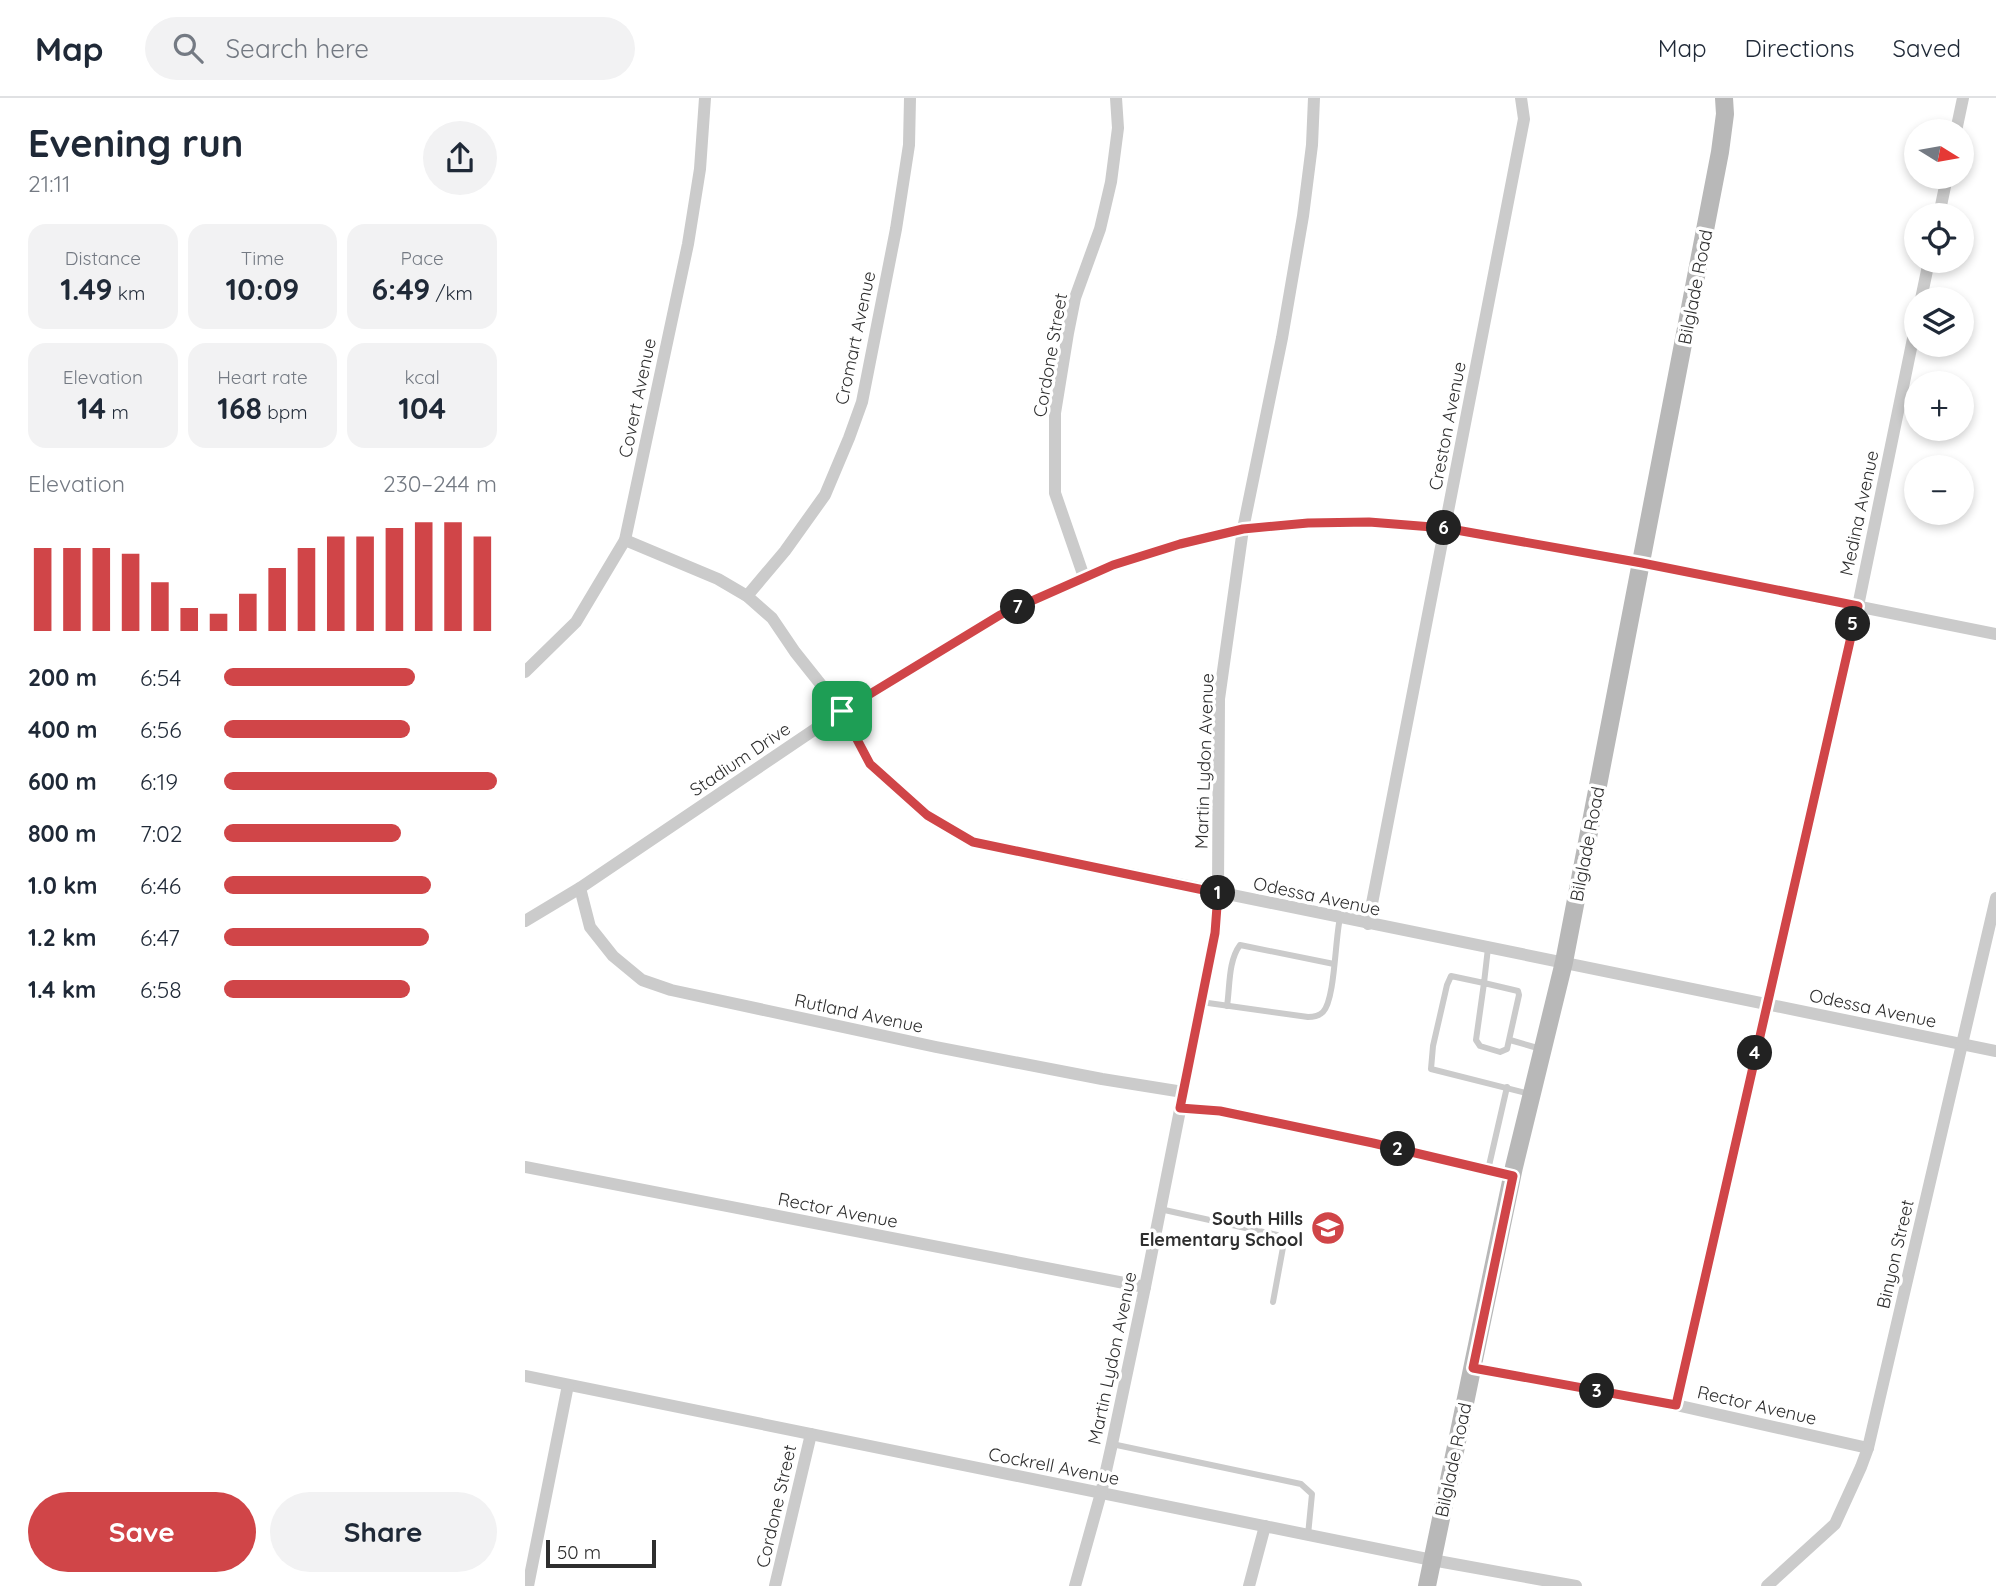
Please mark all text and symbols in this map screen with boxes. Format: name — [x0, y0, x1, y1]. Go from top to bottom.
search box — [145, 17, 635, 80]
text: Map — [35, 28, 103, 69]
icon: search — [169, 29, 207, 67]
text: Search here — [225, 32, 369, 65]
text: Map — [1658, 33, 1707, 63]
text: Directions — [1745, 33, 1855, 63]
text: Saved — [1893, 33, 1961, 63]
text: Evening run — [28, 119, 243, 167]
north arrow — [1904, 119, 1974, 189]
map controls — [1904, 119, 1974, 525]
button: share — [423, 121, 497, 195]
text: 21:11 — [28, 169, 71, 198]
button: locate — [1904, 203, 1974, 273]
street label: Bilglade Road — [1673, 228, 1717, 346]
text: Distance — [65, 246, 141, 270]
text: Time — [241, 246, 284, 270]
text: Pace — [401, 246, 444, 270]
street label: Cromart Avenue — [830, 269, 880, 407]
text: 1.49 — [60, 270, 113, 308]
text: 10:09 — [226, 270, 299, 308]
text: 6:49 — [371, 270, 430, 308]
text: km — [113, 281, 145, 305]
text: /km — [430, 281, 473, 305]
button: layers — [1904, 287, 1974, 357]
street label: Cordone Street — [1028, 291, 1072, 419]
street label: Covert Avenue — [613, 336, 661, 460]
street label: Creston Avenue — [1423, 360, 1471, 492]
text: Elevation — [63, 365, 143, 389]
text: Heart rate — [217, 365, 308, 389]
text: kcal — [404, 365, 440, 389]
button: + — [1904, 371, 1974, 441]
text: 14 — [77, 389, 106, 427]
text: 168 — [217, 389, 262, 427]
text: 104 — [398, 389, 446, 427]
text: m — [106, 400, 129, 424]
text: bpm — [262, 400, 308, 424]
street label: Medina Avenue — [1834, 448, 1884, 578]
button: − — [1904, 455, 1974, 525]
text: Elevation — [28, 469, 125, 498]
text: 230–244 m — [383, 469, 497, 498]
pin: 6 — [1427, 510, 1461, 546]
text: 6 — [1438, 515, 1449, 539]
pin: 7 — [1001, 589, 1035, 624]
text: 7 — [1012, 594, 1023, 618]
pin: 5 — [1835, 606, 1871, 642]
text: 5 — [1847, 611, 1858, 635]
text: 200 m — [28, 663, 97, 692]
text: 6:54 — [140, 663, 181, 692]
street label: Martin Lydon Avenue — [1189, 673, 1219, 849]
pin — [812, 681, 872, 741]
icon: arrive — [823, 692, 861, 730]
text: 400 m — [28, 715, 97, 744]
text: 6:56 — [140, 715, 182, 744]
street label: Stadium Drive — [685, 717, 795, 801]
text: 600 m — [28, 767, 97, 796]
text: 6:19 — [140, 767, 178, 796]
street label: Bilglade Road — [1565, 785, 1609, 903]
text: 800 m — [28, 819, 97, 848]
text: 7:02 — [140, 819, 183, 848]
text: 1.0 km — [28, 871, 98, 900]
text: 6:46 — [140, 871, 181, 900]
street label: Odessa Avenue — [1251, 871, 1383, 921]
pin: 1 — [1201, 876, 1235, 910]
text: 1 — [1214, 880, 1221, 904]
text: 1.2 km — [28, 923, 97, 952]
text: 6:47 — [140, 923, 180, 952]
text: 1.4 km — [28, 975, 96, 1004]
text: 6:58 — [140, 975, 182, 1004]
street label: Odessa Avenue — [1807, 983, 1939, 1033]
street label: Rutland Avenue — [793, 988, 925, 1038]
pin: 4 — [1737, 1035, 1773, 1070]
text: 4 — [1749, 1040, 1760, 1064]
pin: 2 — [1381, 1132, 1415, 1166]
text: 2 — [1392, 1136, 1403, 1160]
street label: Rector Avenue — [776, 1187, 900, 1233]
street label: Binyon Street — [1871, 1197, 1919, 1311]
place label: South Hills Elementary School — [1139, 1207, 1303, 1251]
school or university icon: South Hills Elementary School — [1309, 1209, 1347, 1247]
street label: Martin Lydon Avenue — [1082, 1270, 1142, 1446]
pin: 3 — [1579, 1374, 1615, 1408]
text: 3 — [1591, 1378, 1602, 1402]
street label: Rector Avenue — [1695, 1380, 1819, 1430]
street label: Bilglade Road — [1430, 1401, 1476, 1519]
street label: Cordone Street — [751, 1442, 801, 1570]
street label: Cockrell Avenue — [987, 1442, 1121, 1490]
button: Save — [28, 1492, 256, 1572]
button: Share — [270, 1492, 497, 1572]
scale bar — [546, 1537, 656, 1569]
text: 50 m — [557, 1540, 601, 1564]

